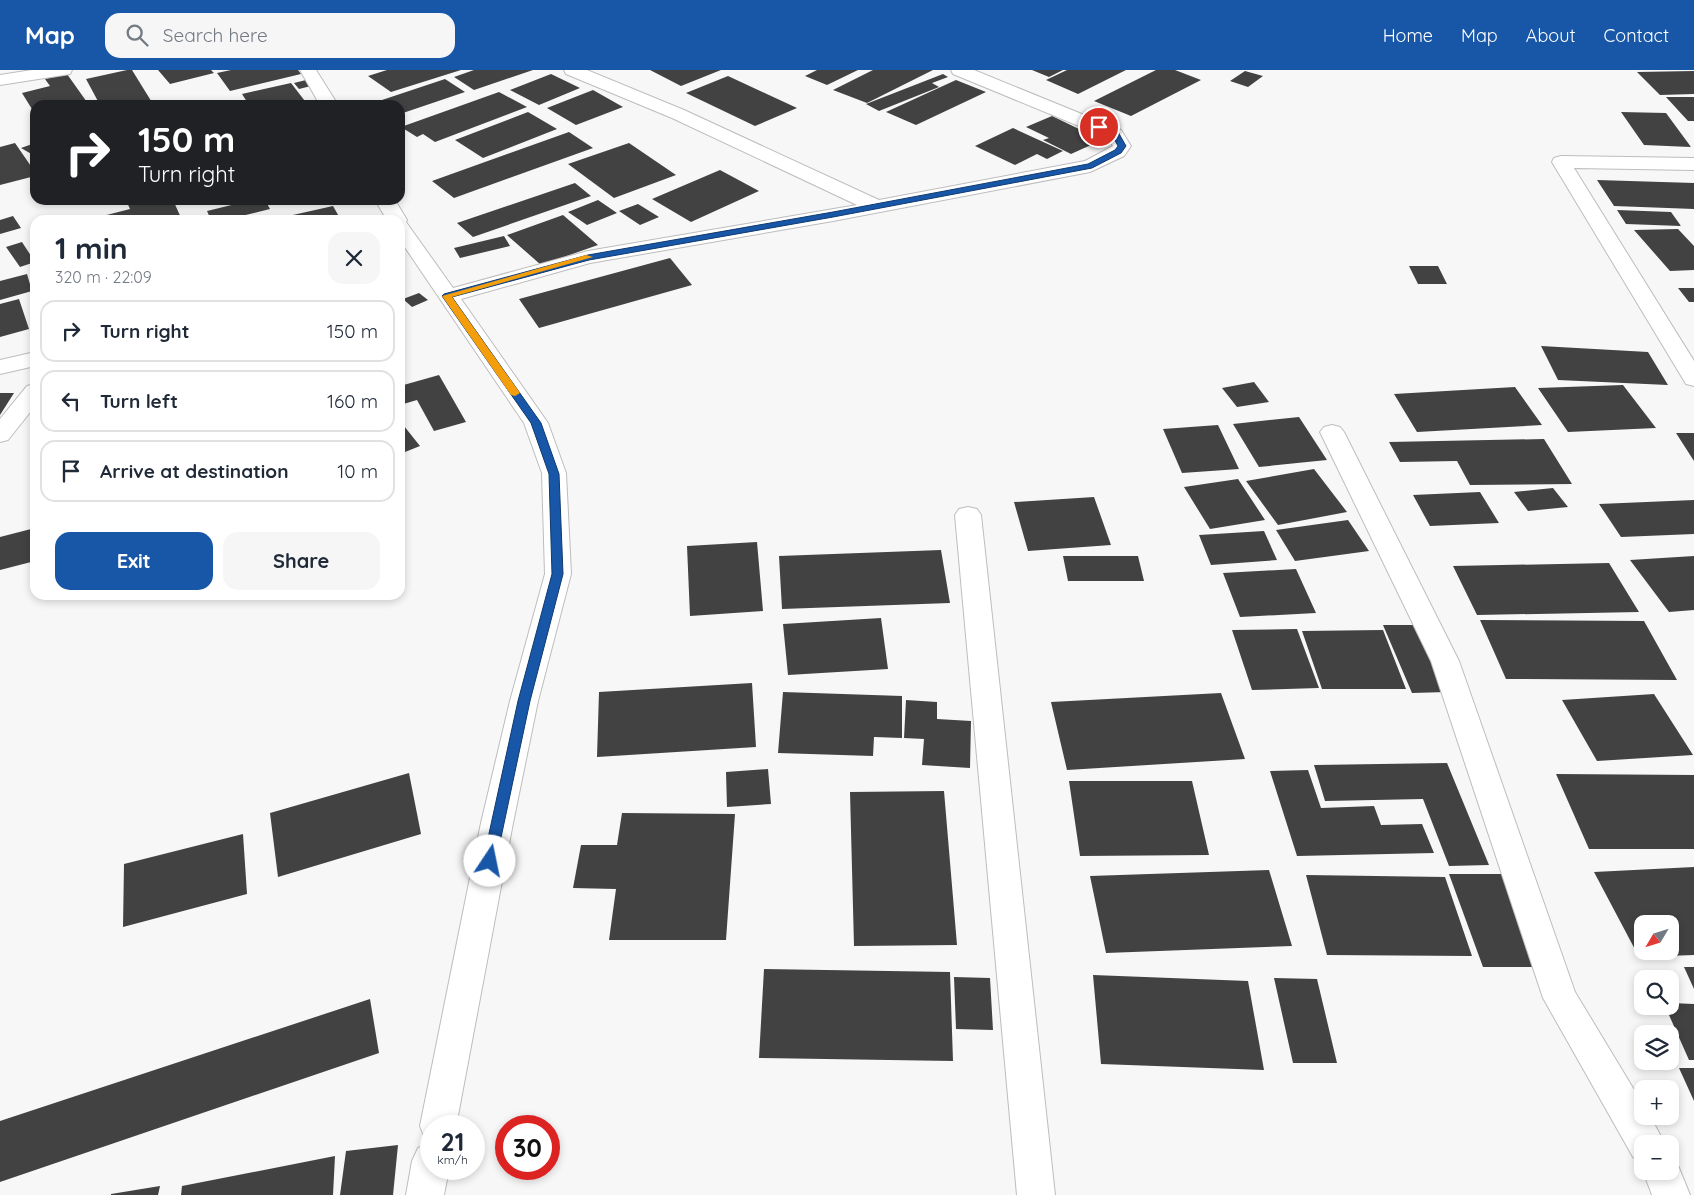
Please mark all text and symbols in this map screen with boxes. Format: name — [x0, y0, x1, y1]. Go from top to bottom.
search box — [105, 13, 455, 58]
text: Map — [25, 20, 75, 50]
icon: search — [123, 21, 151, 49]
text: Search here — [163, 23, 268, 47]
text: Home — [1383, 24, 1433, 47]
text: Map — [1461, 24, 1498, 47]
text: About — [1526, 24, 1576, 47]
text: Contact — [1604, 24, 1669, 47]
pin — [1078, 106, 1120, 148]
icon: arrive — [1085, 113, 1113, 141]
text: 150 m — [138, 117, 235, 161]
icon: right — [55, 120, 120, 185]
text: Turn right — [138, 160, 235, 188]
text: 1 min — [55, 229, 128, 267]
button: close — [328, 232, 380, 284]
text: 320 m · 22:09 — [55, 267, 152, 287]
icon: right — [57, 317, 85, 345]
text: Turn right — [100, 319, 189, 343]
text: 150 m — [327, 319, 378, 343]
icon: left — [57, 387, 85, 415]
text: Turn left — [100, 389, 178, 413]
text: 160 m — [327, 389, 378, 413]
icon: arrive — [57, 457, 85, 485]
text: Arrive at destination — [100, 459, 289, 483]
text: 10 m — [337, 459, 378, 483]
button: Exit — [55, 532, 213, 590]
button: Share — [223, 532, 380, 590]
position arrow — [463, 834, 515, 886]
north arrow — [1634, 915, 1679, 960]
map controls — [1634, 915, 1679, 1180]
button: search — [1634, 970, 1679, 1015]
button: layers — [1634, 1025, 1679, 1070]
button: + — [1634, 1080, 1679, 1125]
speed limit sign: 30 — [495, 1115, 560, 1180]
text: 21 — [441, 1126, 464, 1157]
button: − — [1634, 1135, 1679, 1180]
text: km/h — [437, 1152, 468, 1167]

